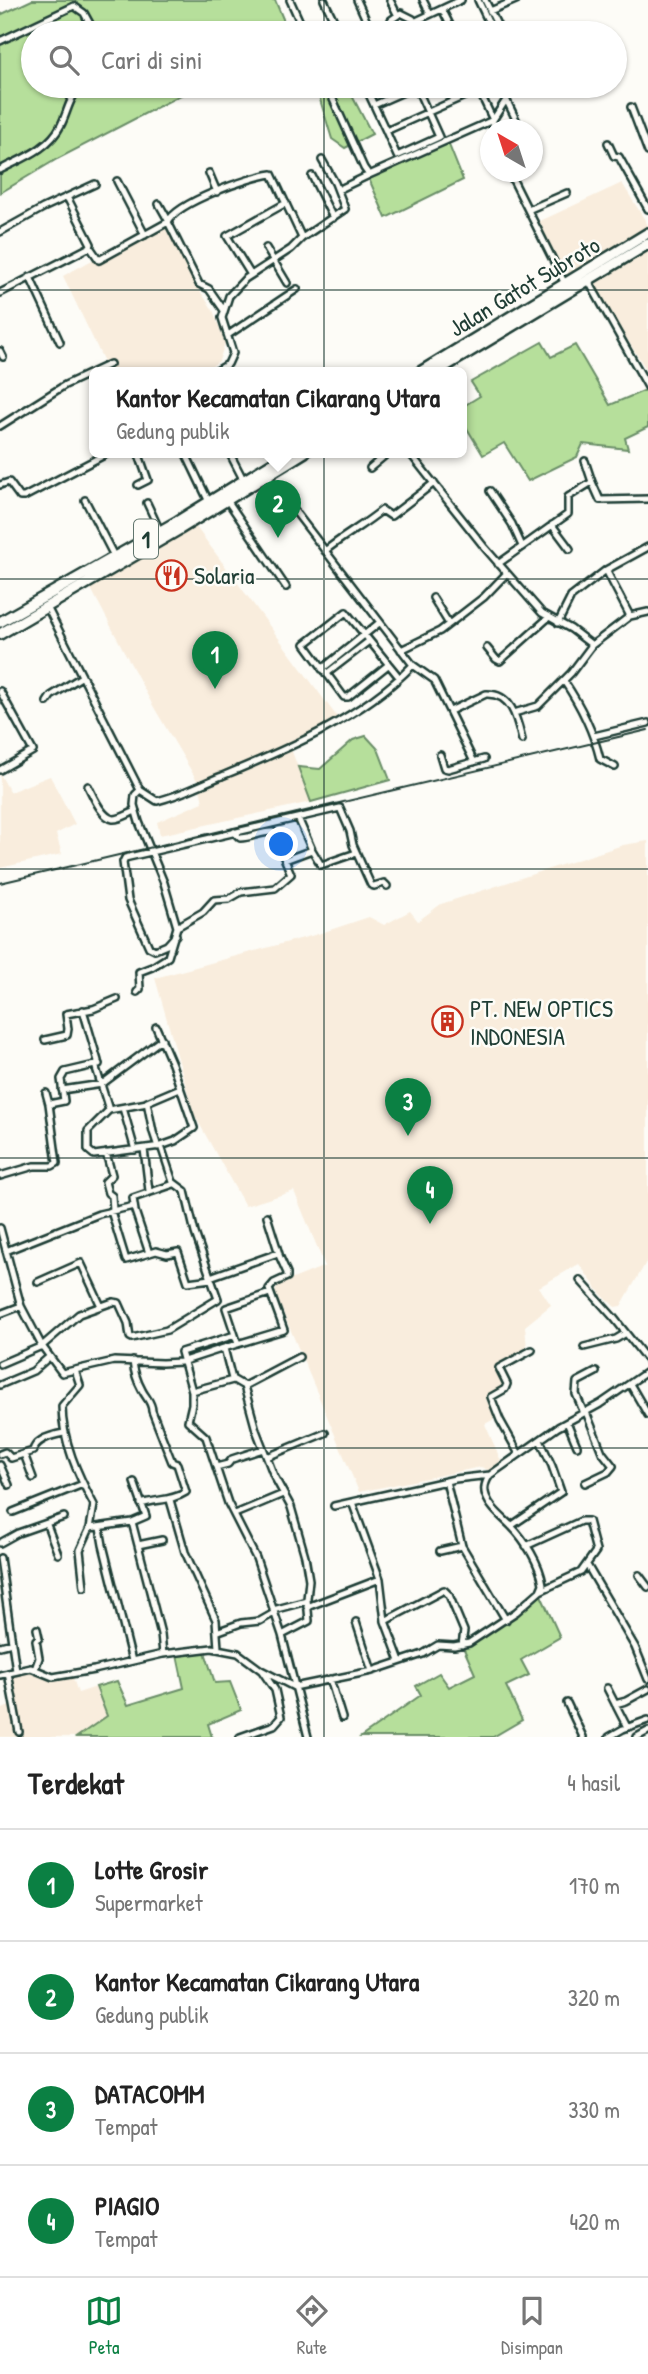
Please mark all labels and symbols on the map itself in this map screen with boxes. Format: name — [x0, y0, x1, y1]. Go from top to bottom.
north arrow — [480, 119, 543, 182]
street label: Jalan Gatot Subroto — [443, 228, 606, 344]
pin: 2 — [255, 480, 301, 538]
road number: 1 — [134, 520, 158, 558]
restaurant icon: Solaria — [154, 558, 188, 592]
place label: Solaria — [194, 559, 255, 591]
pin: 1 — [192, 631, 238, 689]
your location — [264, 827, 298, 861]
place label: PT. NEW OPTICS INDONESIA — [470, 992, 613, 1052]
building icon: PT. NEW OPTICS INDONESIA — [430, 1005, 464, 1039]
pin: 3 — [385, 1078, 431, 1136]
pin: 4 — [407, 1166, 453, 1224]

